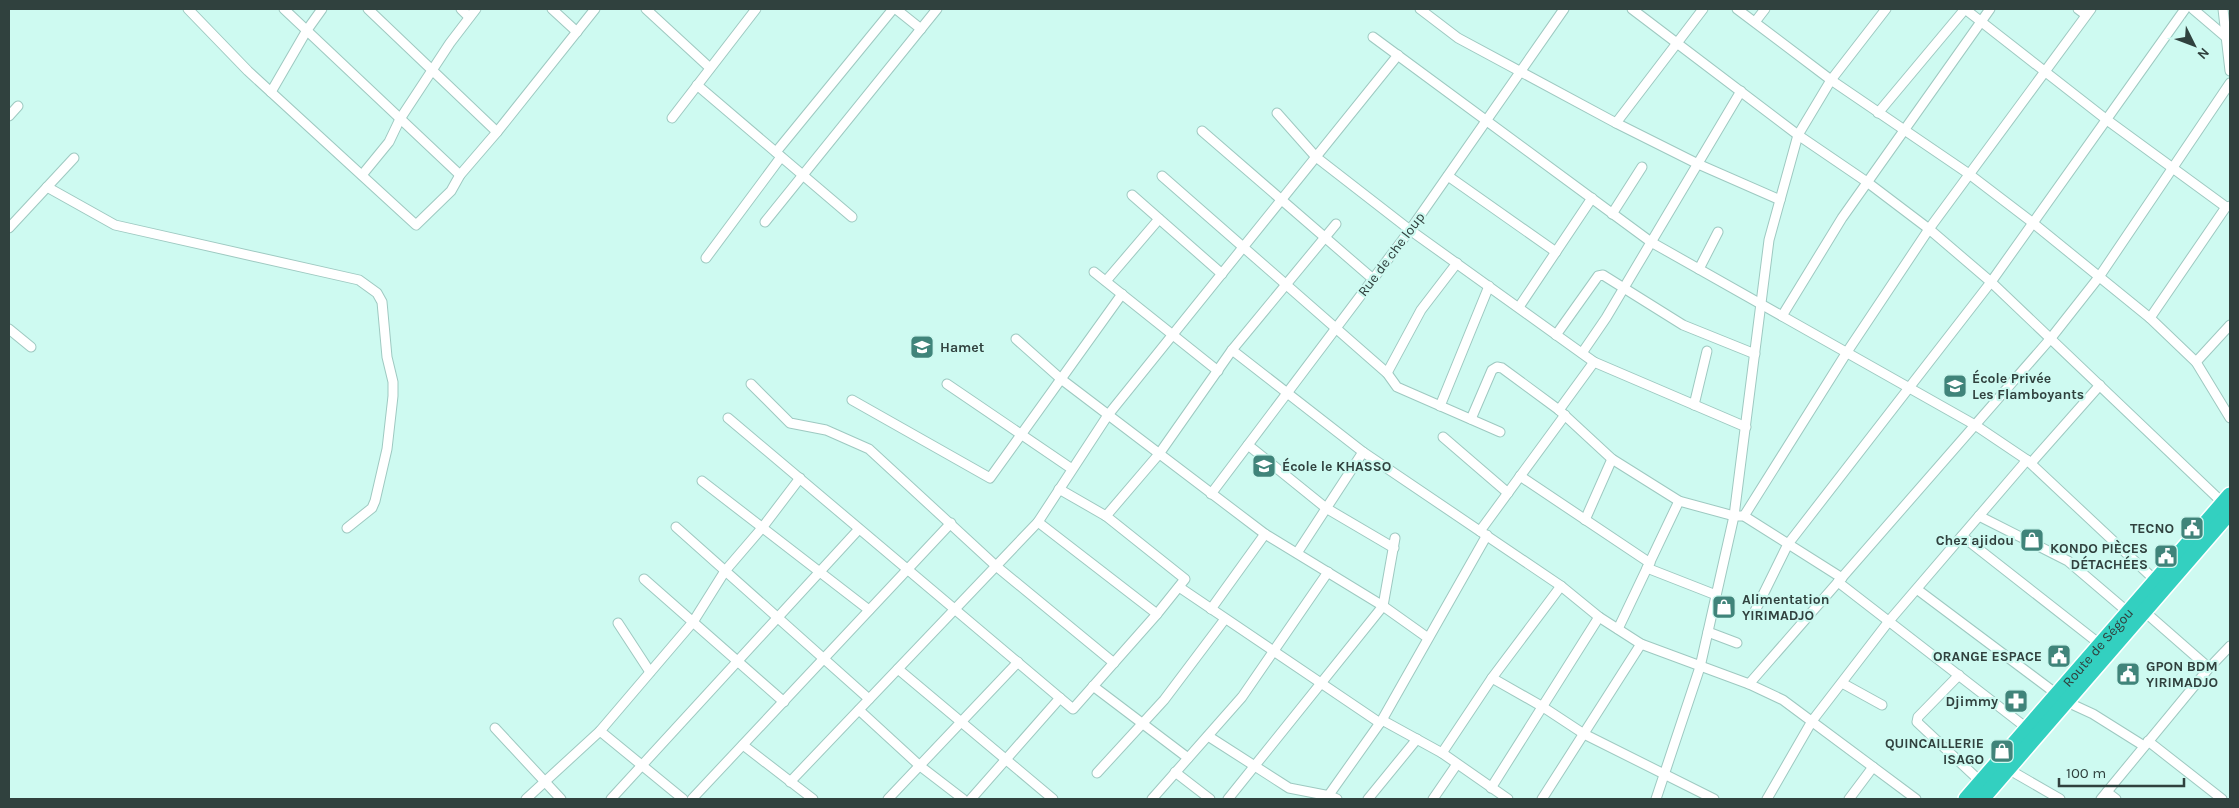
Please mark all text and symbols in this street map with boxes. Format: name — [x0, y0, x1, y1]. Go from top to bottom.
north arrow — [2169, 20, 2219, 70]
text: N — [2194, 44, 2213, 63]
street label: Rue de che loup — [1354, 209, 1429, 300]
school or university icon: Hamet — [909, 334, 935, 360]
place label: Hamet — [940, 339, 985, 356]
place label: École Privée Les Flamboyants — [1972, 369, 2084, 403]
school or university icon: École Privée Les Flamboyants — [1942, 373, 1968, 399]
school or university icon: École le KHASSO — [1251, 453, 1277, 479]
place label: École le KHASSO — [1282, 457, 1391, 475]
public building icon: TECNO — [2179, 515, 2205, 541]
place label: TECNO — [2130, 520, 2174, 537]
shop icon: Chez ajidou — [2019, 527, 2045, 553]
place label: Chez ajidou — [1936, 532, 2014, 549]
place label: KONDO PIÈCES DÉTACHÉES — [2050, 539, 2148, 573]
public building icon: KONDO PIÈCES DÉTACHÉES — [2153, 543, 2179, 569]
place label: Alimentation YIRIMADJO — [1742, 591, 1830, 624]
shop icon: Alimentation YIRIMADJO — [1711, 594, 1737, 620]
street label: Route de Ségou — [2059, 605, 2137, 691]
public building icon: ORANGE ESPACE — [2046, 643, 2072, 669]
place label: ORANGE ESPACE — [1933, 648, 2042, 665]
place label: GPON BDM YIRIMADJO — [2146, 658, 2218, 691]
public building icon: GPON BDM YIRIMADJO — [2115, 661, 2141, 687]
pharmacy icon: Djimmy — [2003, 688, 2029, 714]
place label: Djimmy — [1945, 693, 1998, 710]
place label: QUINCAILLERIE ISAGO — [1885, 735, 1984, 768]
shop icon: QUINCAILLERIE ISAGO — [1989, 738, 2015, 764]
scale bar — [2059, 756, 2184, 788]
text: 100 m — [2066, 764, 2106, 782]

